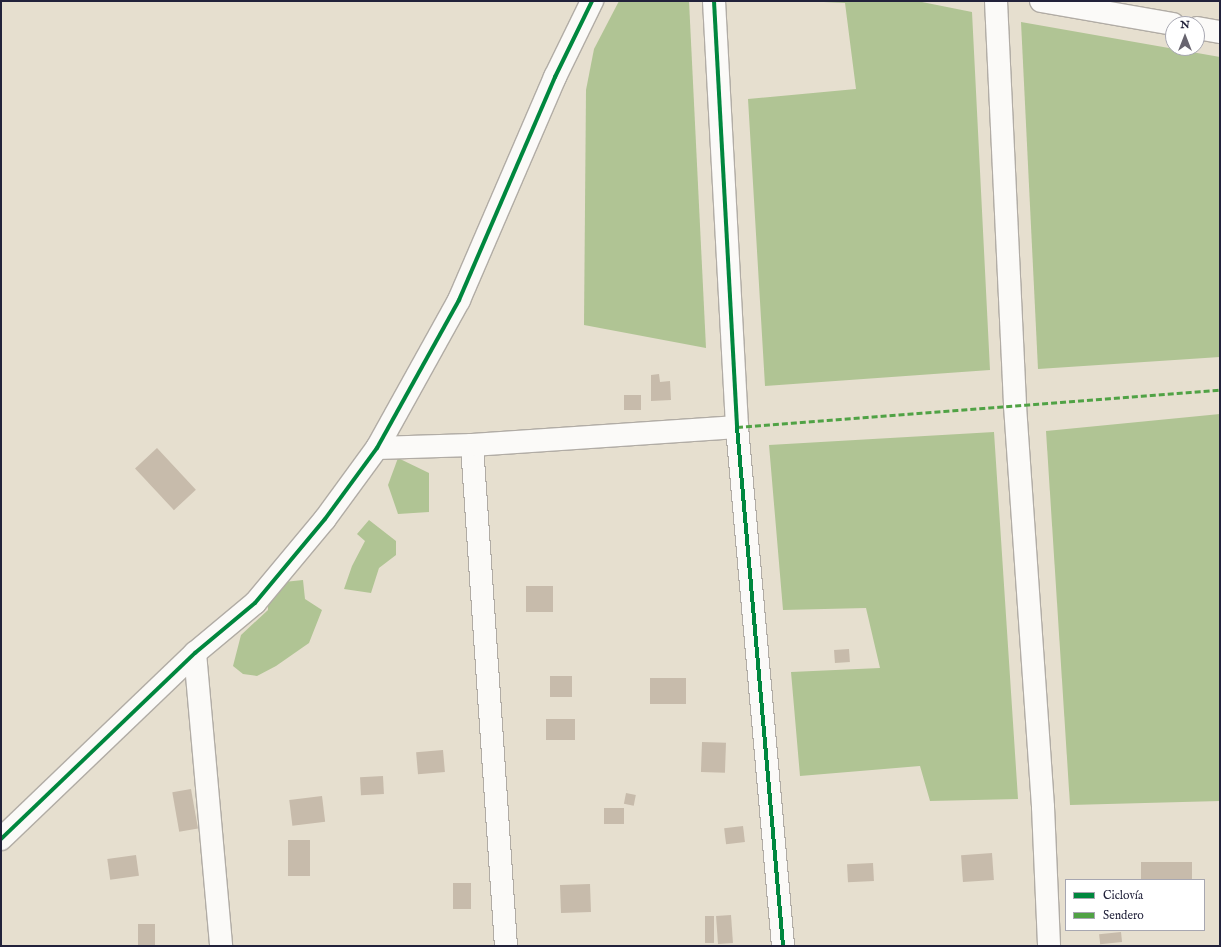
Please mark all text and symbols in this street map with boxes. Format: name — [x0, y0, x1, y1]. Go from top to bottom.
north arrow — [1165, 16, 1205, 56]
text: N — [1180, 18, 1190, 32]
legend — [1065, 879, 1205, 931]
text: Ciclovía — [1103, 888, 1143, 903]
text: Sendero — [1103, 908, 1144, 923]

